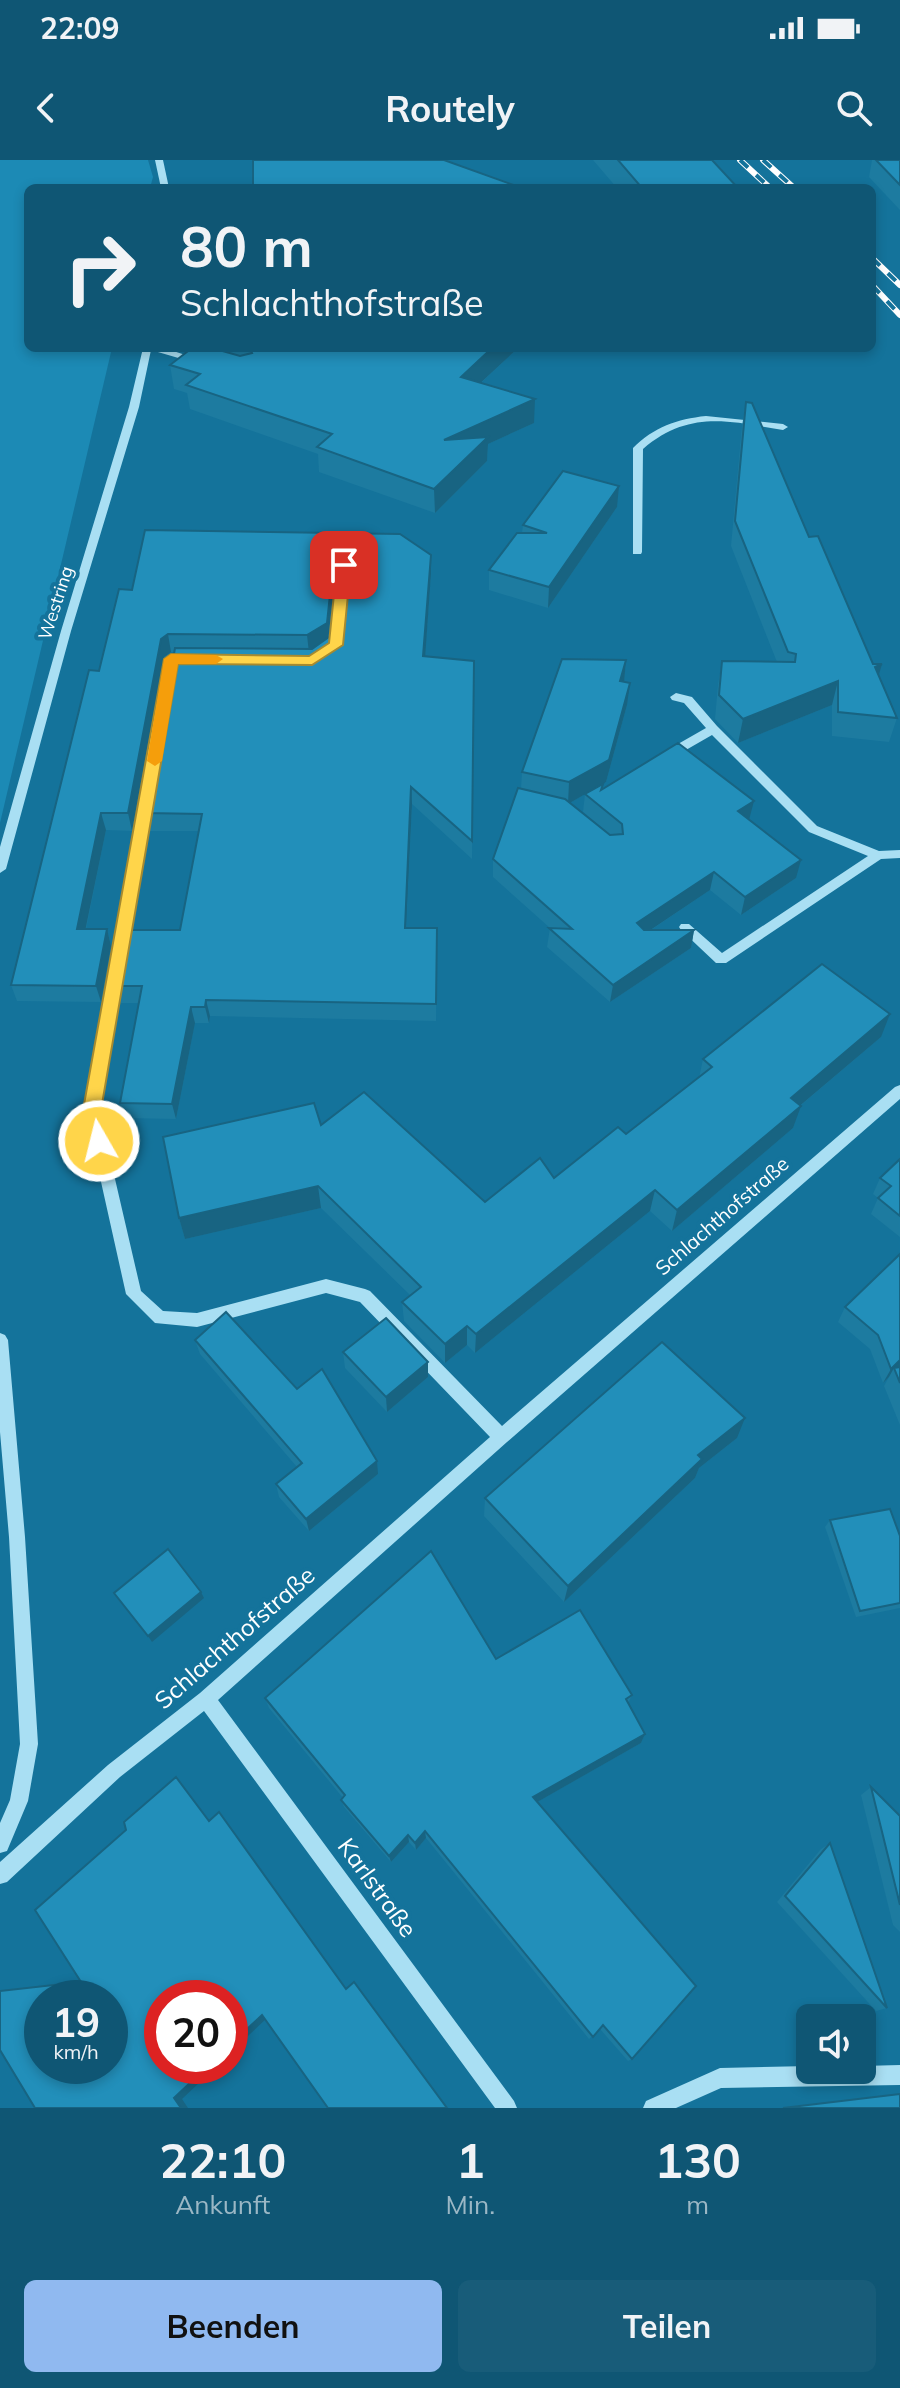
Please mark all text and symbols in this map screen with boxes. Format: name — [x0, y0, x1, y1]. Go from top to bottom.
text: 22:09 — [40, 9, 119, 47]
icon: back — [24, 86, 68, 130]
text: Routely — [385, 86, 515, 131]
icon: search — [832, 86, 876, 130]
text: 80 m — [180, 211, 313, 281]
icon: right — [48, 216, 152, 320]
text: Schlachthofstraße — [180, 280, 484, 325]
pin — [310, 531, 378, 599]
icon: arrive — [322, 543, 366, 587]
street label: Westring — [33, 563, 78, 643]
position arrow — [57, 1099, 141, 1183]
street label: Schlachthofstraße — [650, 1151, 794, 1280]
street label: Schlachthofstraße — [148, 1560, 321, 1715]
street label: Karlstraße — [332, 1832, 424, 1943]
speed limit sign: 20 — [144, 1980, 248, 2084]
text: 19 — [52, 1997, 100, 2047]
map controls — [796, 2004, 876, 2084]
button: sound — [796, 2004, 876, 2084]
text: km/h — [53, 2039, 99, 2064]
text: 22:10 — [159, 2130, 286, 2190]
text: 1 — [456, 2130, 485, 2190]
text: 130 — [654, 2130, 741, 2190]
text: Ankunft — [175, 2188, 270, 2221]
text: Min. — [446, 2188, 495, 2221]
text: m — [686, 2188, 709, 2221]
button: Beenden — [24, 2280, 442, 2372]
button: Teilen — [458, 2280, 876, 2372]

